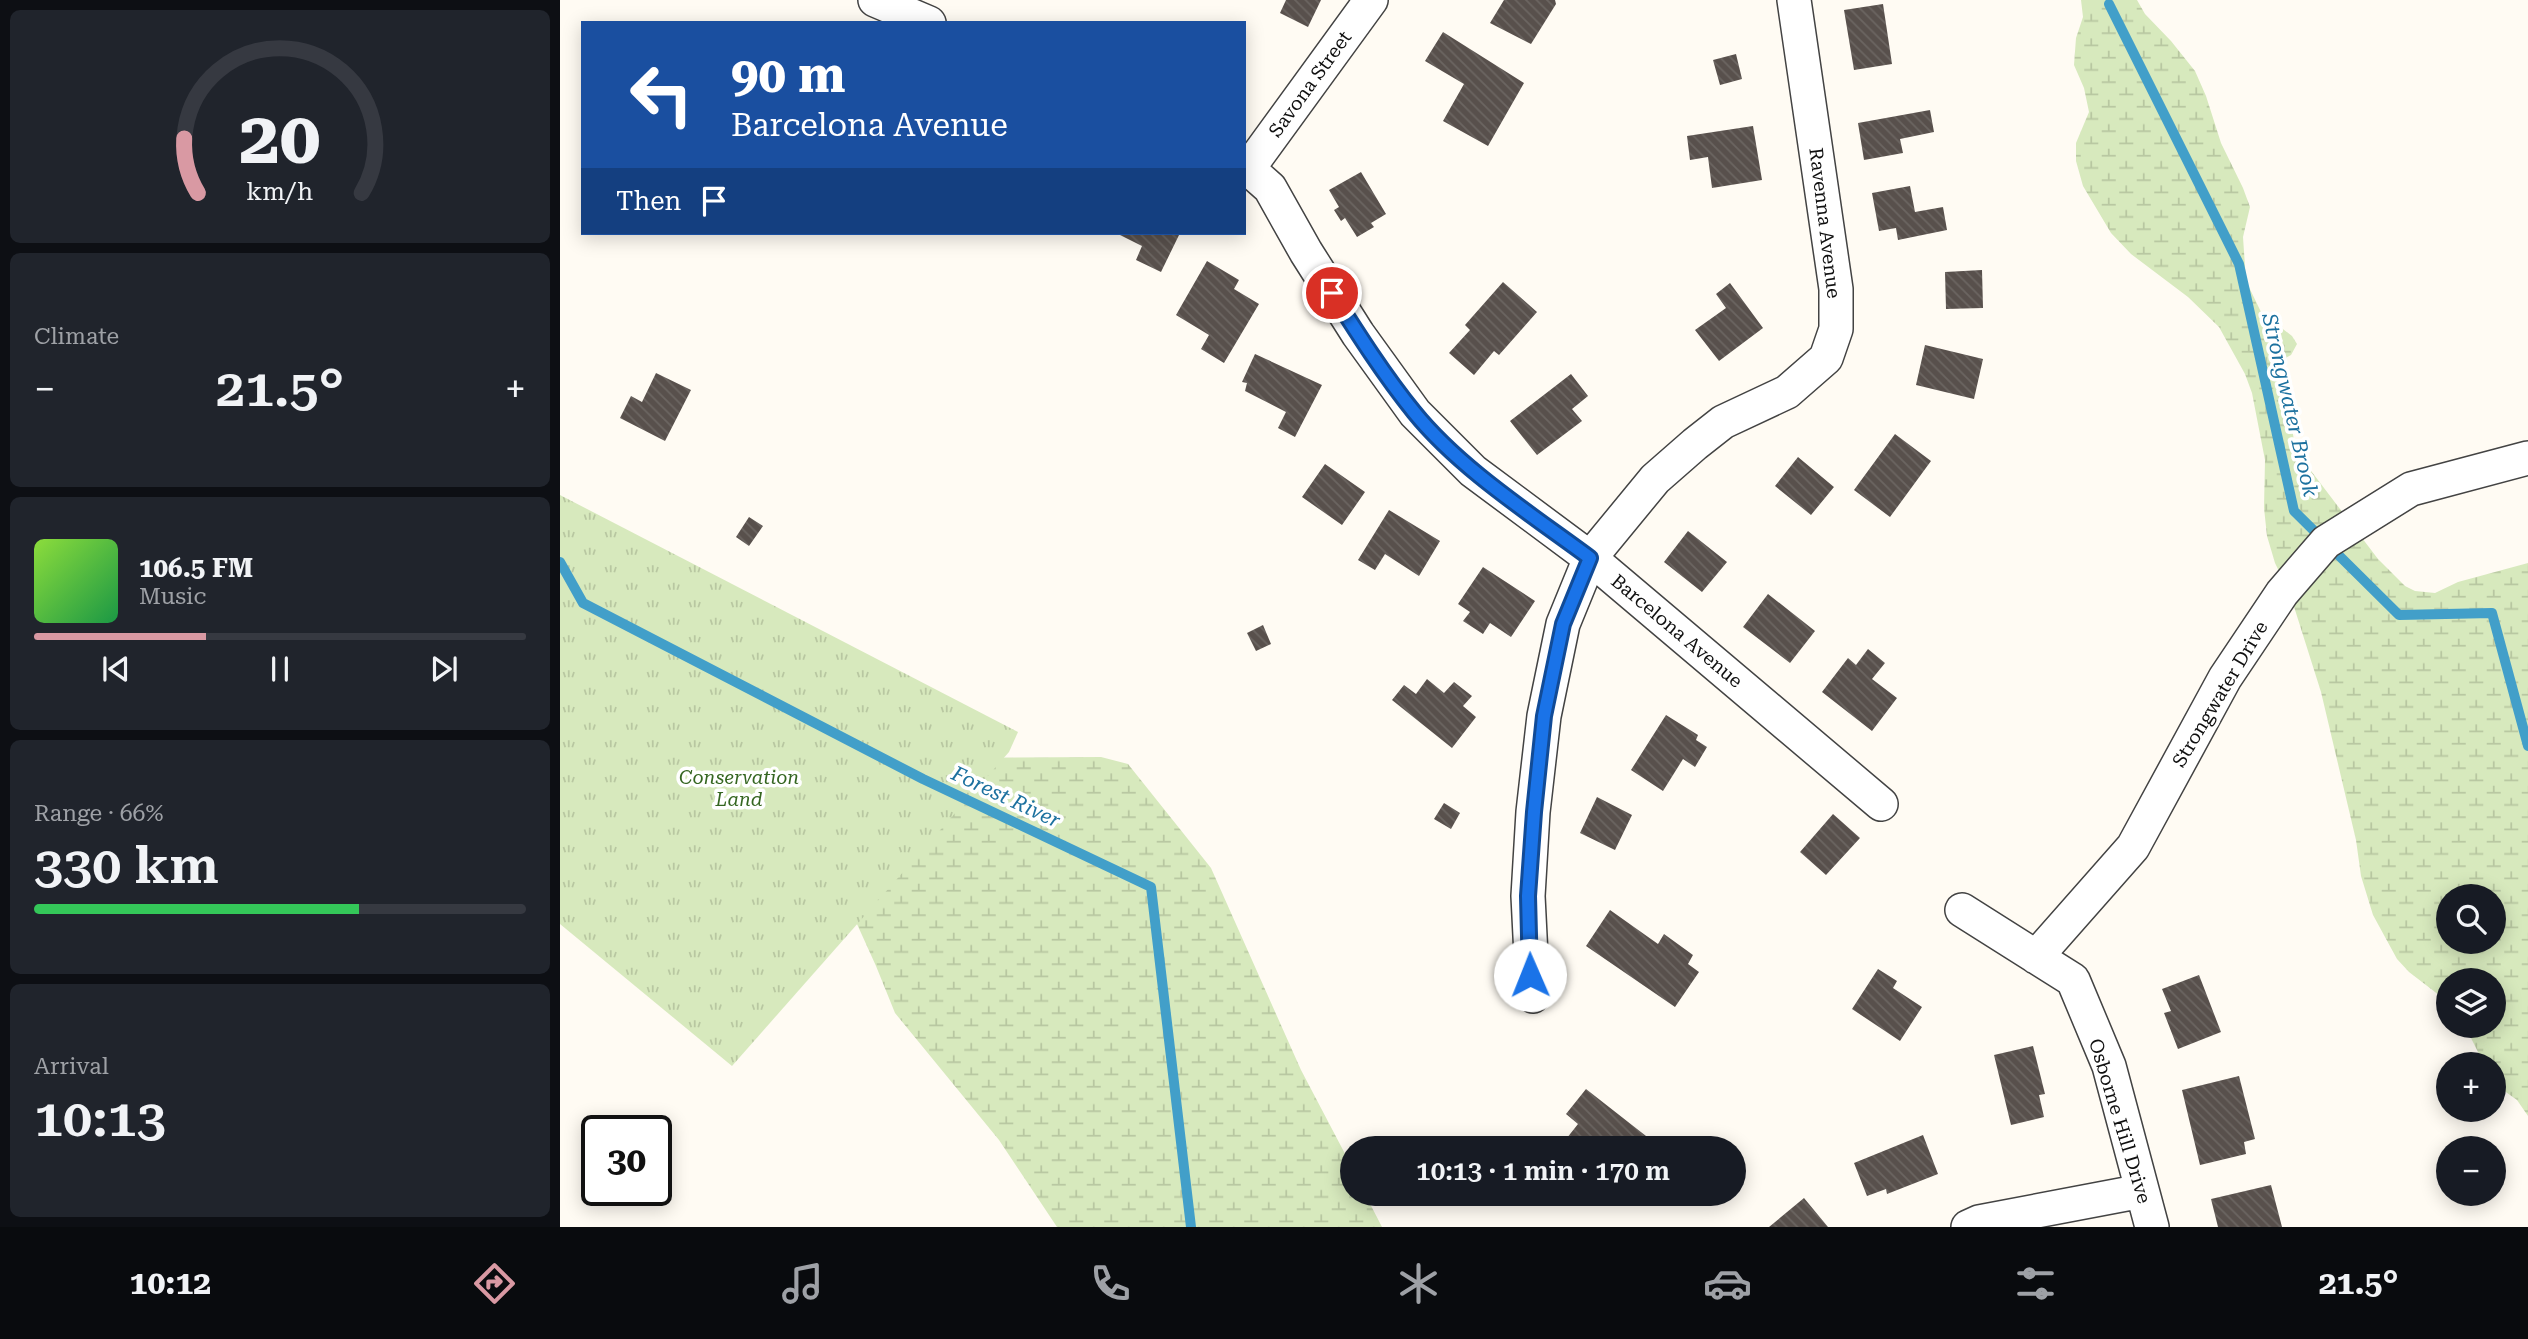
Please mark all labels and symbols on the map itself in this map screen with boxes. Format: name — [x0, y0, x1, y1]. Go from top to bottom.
street label: Savona Street — [1264, 26, 1356, 142]
street label: Ravenna Avenue — [1804, 146, 1846, 300]
pin — [1302, 263, 1362, 323]
water label: Strongwater Brook — [2257, 310, 2323, 500]
street label: Barcelona Avenue — [1607, 569, 1747, 693]
street label: Strongwater Drive — [2167, 617, 2273, 771]
water label: Forest River — [947, 761, 1064, 833]
park label: Conservation Land — [679, 766, 799, 811]
position arrow — [1493, 938, 1567, 1012]
street label: Osborne Hill Drive — [2084, 1036, 2156, 1206]
speed limit sign: 30 — [581, 1115, 672, 1206]

